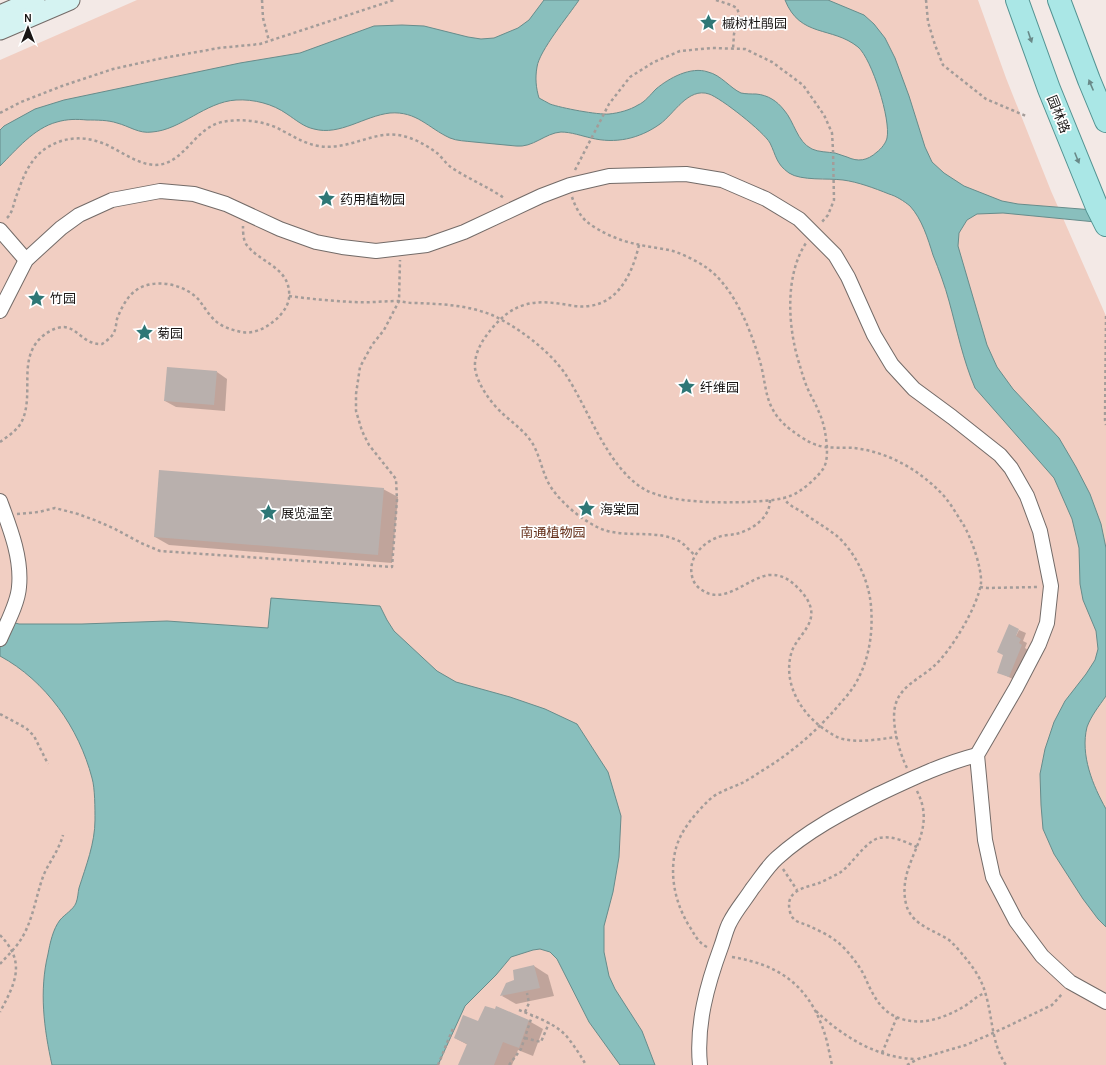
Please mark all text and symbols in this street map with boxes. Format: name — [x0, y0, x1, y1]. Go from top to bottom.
north arrow — [8, 8, 48, 48]
text: N — [24, 12, 32, 25]
place icon: 槭树杜鹃园 — [699, 13, 719, 33]
place label: 槭树杜鹃园 — [722, 16, 787, 31]
one-way arrow — [1027, 31, 1033, 43]
one-way arrow — [1088, 80, 1094, 91]
street label: 园林路 — [1044, 93, 1073, 135]
one-way arrow — [1074, 152, 1080, 164]
place icon: 药用植物园 — [317, 189, 337, 209]
place label: 药用植物园 — [340, 192, 405, 207]
place icon: 竹园 — [27, 288, 47, 308]
place label: 竹园 — [50, 291, 76, 306]
place icon: 菊园 — [134, 323, 154, 343]
place label: 菊园 — [157, 326, 183, 341]
place icon: 纤维园 — [677, 377, 697, 397]
place label: 纤维园 — [700, 380, 739, 395]
place icon: 海棠园 — [577, 499, 597, 519]
place label: 海棠园 — [600, 502, 639, 517]
place icon: 展览温室 — [258, 503, 278, 523]
place label: 展览温室 — [281, 506, 333, 521]
park label: 南通植物园 — [520, 525, 586, 540]

